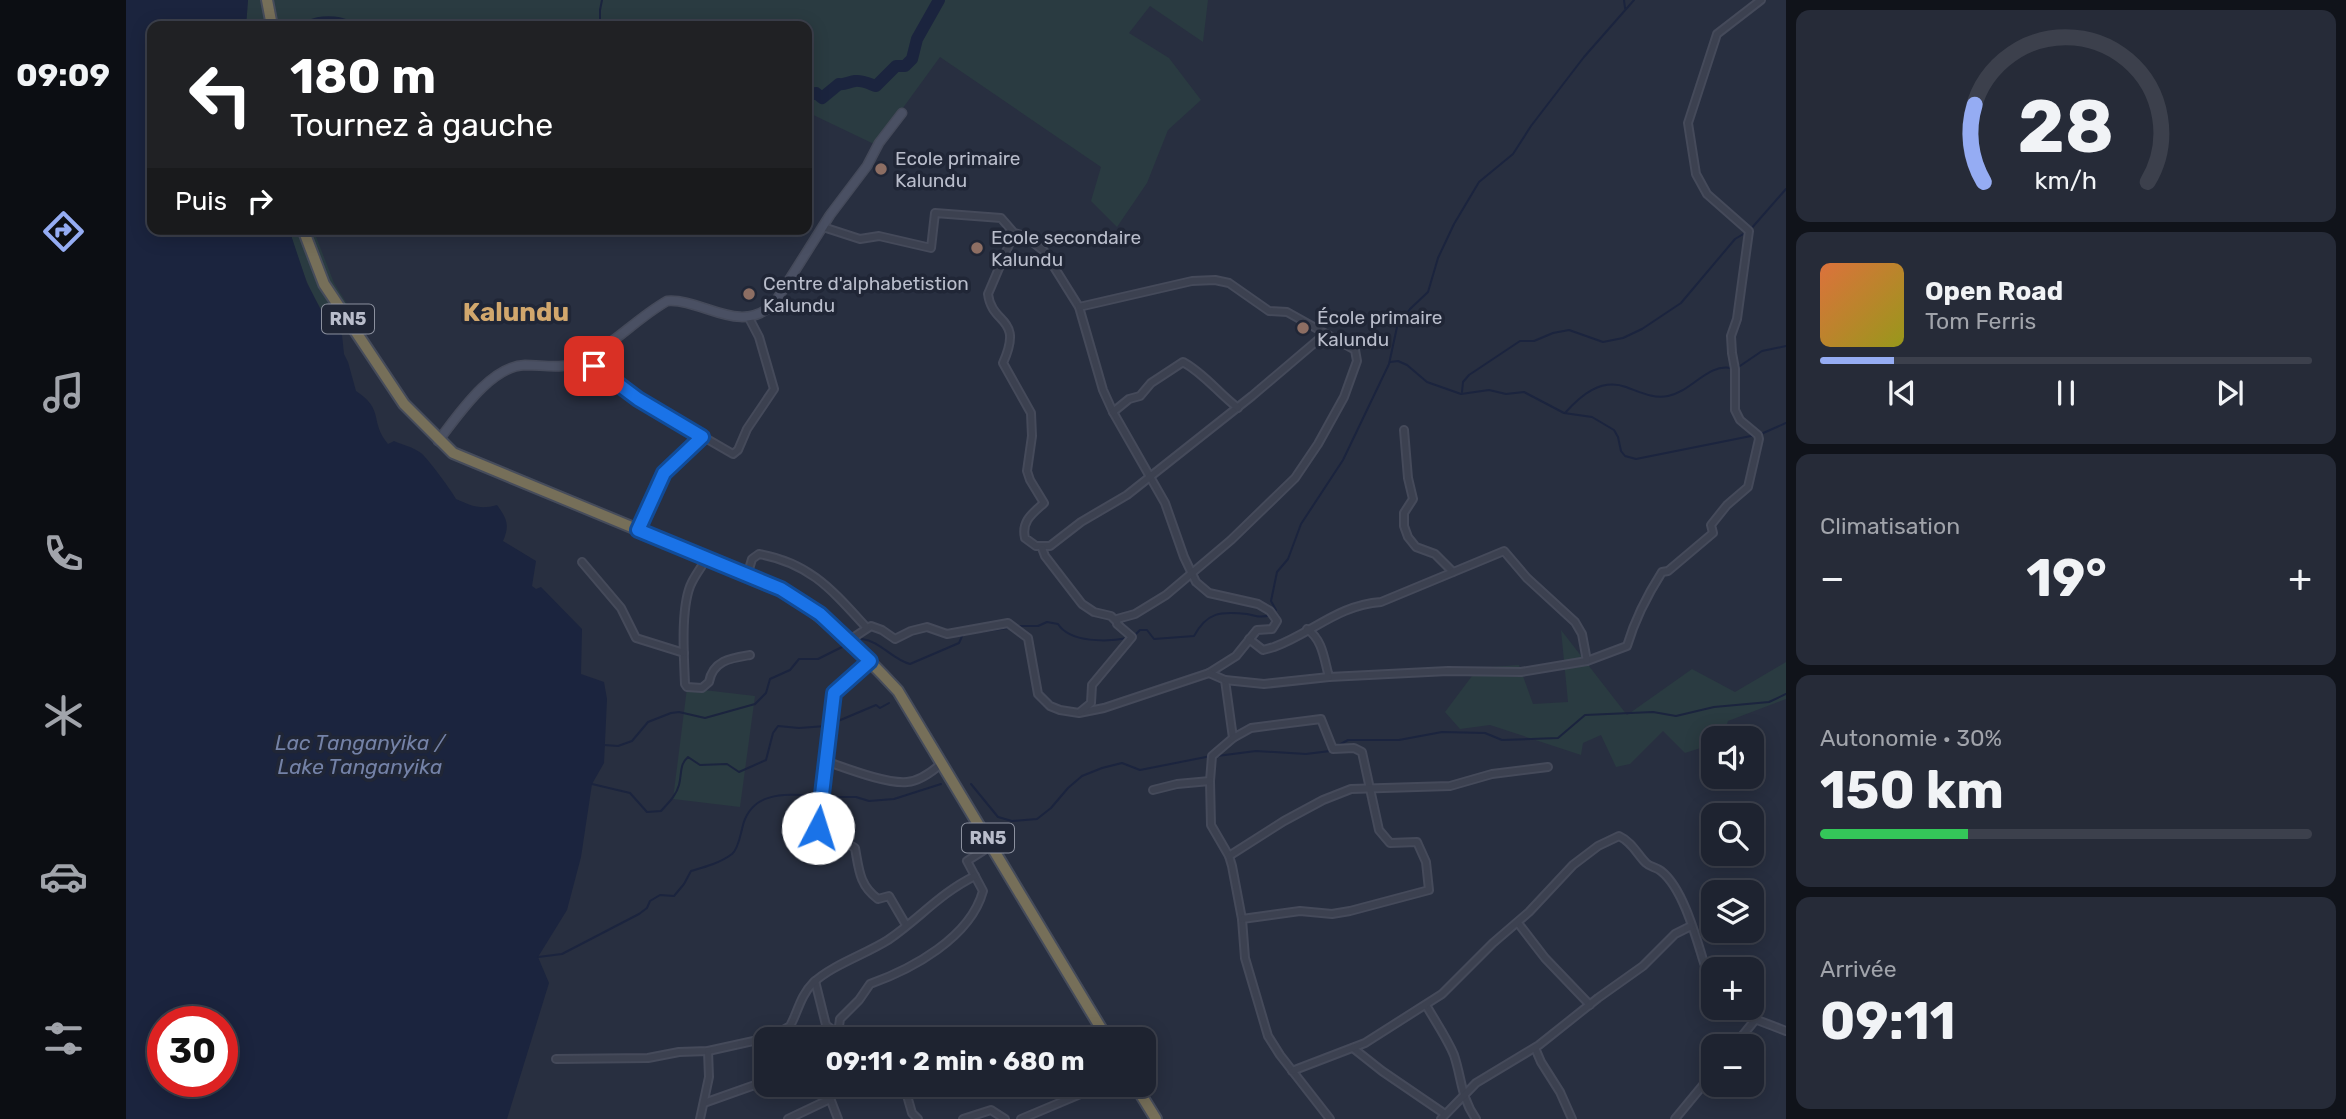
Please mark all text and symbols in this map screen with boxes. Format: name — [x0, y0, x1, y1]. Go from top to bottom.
text: 180 m — [290, 47, 436, 105]
icon: left — [175, 49, 266, 140]
text: 09:09 — [16, 56, 110, 94]
text: 28 — [2018, 84, 2114, 170]
text: Tournez à gauche — [290, 106, 553, 144]
place label: Ecole primaire Kalundu — [895, 147, 1021, 192]
marker: Ecole primaire Kalundu — [873, 161, 889, 177]
text: km/h — [2035, 166, 2097, 195]
icon: right — [241, 182, 279, 220]
text: Puis — [175, 186, 227, 217]
icon: directions — [39, 207, 88, 256]
place label: Ecole secondaire Kalundu — [991, 226, 1141, 271]
marker: Ecole secondaire Kalundu — [969, 240, 985, 256]
place label: Centre d'alphabetistion Kalundu — [763, 272, 969, 317]
text: Open Road — [1925, 276, 2063, 307]
marker: Centre d'alphabetistion Kalundu — [741, 286, 757, 302]
district label: Kalundu — [463, 297, 569, 328]
road number: RN5 — [322, 304, 374, 334]
place label: École primaire Kalundu — [1317, 306, 1443, 351]
text: Tom Ferris — [1925, 307, 2036, 335]
marker: École primaire Kalundu — [1295, 320, 1311, 336]
pin — [564, 336, 624, 396]
icon: arrive — [575, 347, 613, 385]
icon: music — [39, 368, 88, 417]
icon: previous — [1883, 374, 1921, 412]
icon: pause — [2047, 374, 2085, 412]
icon: next — [2211, 374, 2249, 412]
text: Climatisation — [1820, 512, 1960, 540]
icon: phone — [39, 529, 88, 578]
text: 19° — [2026, 547, 2107, 609]
text: − — [1820, 555, 1845, 601]
text: + — [2288, 555, 2312, 601]
icon: climate — [39, 691, 88, 740]
text: Autonomie · 30% — [1820, 724, 2002, 752]
map controls — [1701, 726, 1764, 1097]
button: sound — [1701, 726, 1764, 789]
water label: Lac Tanganyika / Lake Tanganyika — [275, 730, 447, 779]
text: 150 km — [1820, 759, 2004, 821]
position arrow — [781, 791, 855, 865]
button: search — [1701, 803, 1764, 866]
road number: RN5 — [962, 824, 1014, 852]
icon: car — [39, 852, 88, 901]
button: layers — [1701, 880, 1764, 943]
text: Arrivée — [1820, 955, 1897, 983]
button: + — [1701, 957, 1764, 1020]
text: 09:11 — [1820, 990, 1956, 1052]
speed limit sign: 30 — [147, 1006, 238, 1097]
icon: filters — [39, 1014, 88, 1063]
button: − — [1701, 1034, 1764, 1097]
text: 09:11 · 2 min · 680 m — [825, 1046, 1085, 1077]

